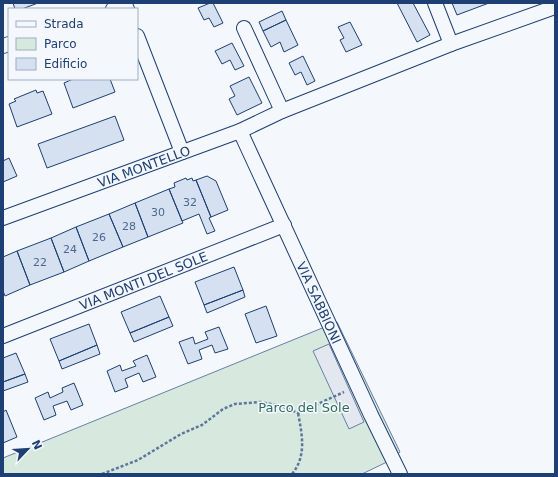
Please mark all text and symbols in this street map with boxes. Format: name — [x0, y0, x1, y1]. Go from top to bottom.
legend — [8, 8, 138, 80]
text: Strada — [44, 17, 84, 31]
text: Parco — [44, 37, 77, 51]
text: Edificio — [44, 57, 87, 71]
street label: VIA MONTELLO — [96, 143, 192, 191]
house number: 32 — [183, 196, 197, 209]
house number: 30 — [151, 206, 165, 219]
house number: 28 — [122, 220, 136, 233]
house number: 26 — [92, 231, 106, 244]
house number: 24 — [63, 243, 77, 256]
street label: VIA MONTI DEL SOLE — [77, 249, 210, 313]
house number: 22 — [33, 256, 47, 269]
street label: VIA SABBIONI — [293, 259, 344, 346]
park label: Parco del Sole — [258, 400, 350, 415]
north arrow — [8, 429, 48, 469]
text: N — [29, 438, 44, 452]

